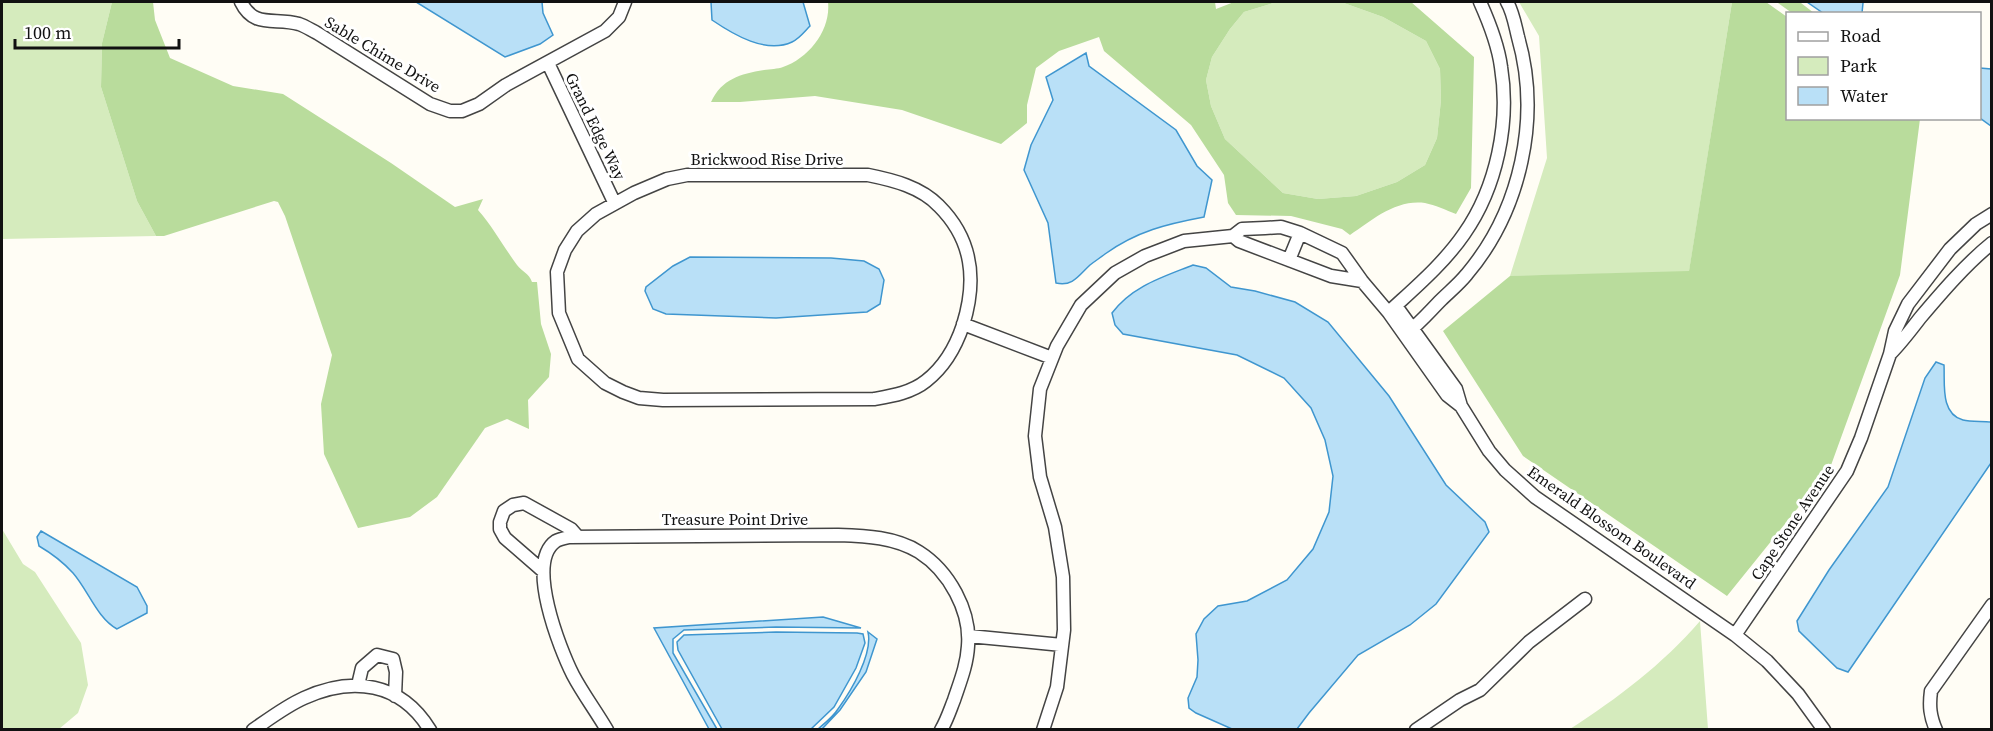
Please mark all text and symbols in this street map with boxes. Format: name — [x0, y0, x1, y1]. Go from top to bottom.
street label: Sable Chime Drive — [321, 11, 445, 97]
scale bar — [15, 12, 178, 50]
legend — [1786, 12, 1981, 120]
text: 100 m — [24, 20, 71, 45]
text: Road — [1840, 23, 1881, 48]
text: Park — [1840, 53, 1877, 78]
street label: Grand Edge Way — [561, 69, 632, 184]
text: Water — [1840, 83, 1888, 108]
street label: Brickwood Rise Drive — [691, 148, 843, 170]
street label: Emerald Blossom Boulevard — [1523, 460, 1701, 594]
street label: Cape Stone Avenue — [1745, 460, 1839, 584]
street label: Treasure Point Drive — [662, 508, 808, 530]

